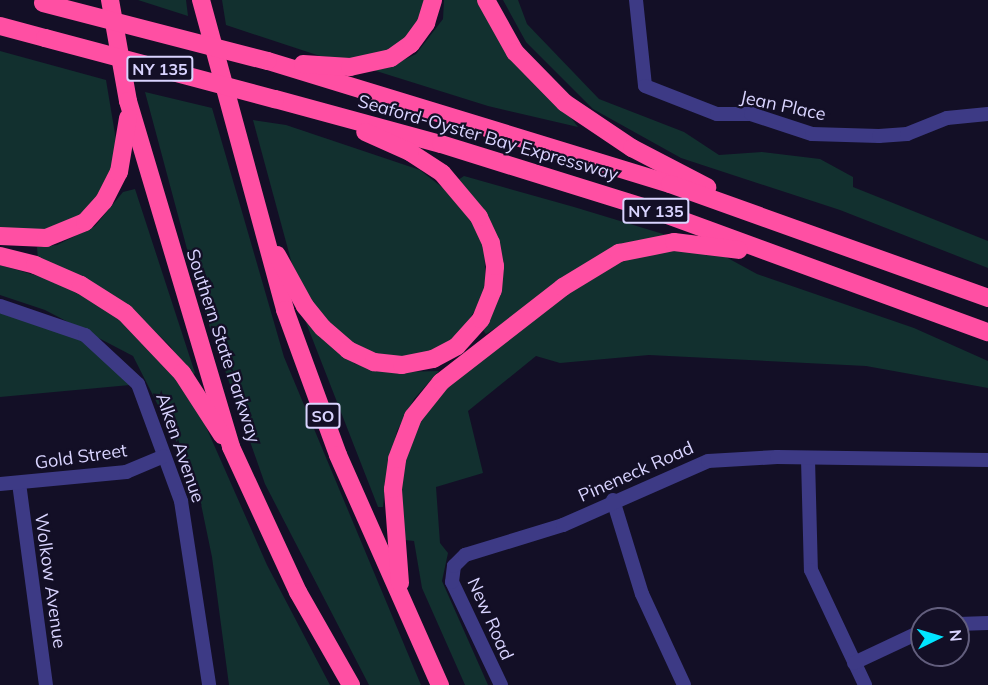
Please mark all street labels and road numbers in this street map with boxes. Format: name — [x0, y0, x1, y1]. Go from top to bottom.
road number: NY 135 — [126, 56, 195, 82]
street label: Jean Place — [738, 86, 828, 126]
street label: Seaford-Oyster Bay Expressway — [355, 90, 621, 186]
road number: NY 135 — [622, 198, 690, 224]
street label: Southern State Parkway — [181, 246, 265, 446]
street label: Alken Avenue — [151, 390, 209, 506]
road number: SO — [305, 403, 341, 429]
street label: Pineneck Road — [575, 437, 697, 507]
street label: Gold Street — [33, 440, 129, 474]
street label: Wolkow Avenue — [30, 512, 70, 650]
street label: New Road — [462, 575, 518, 663]

